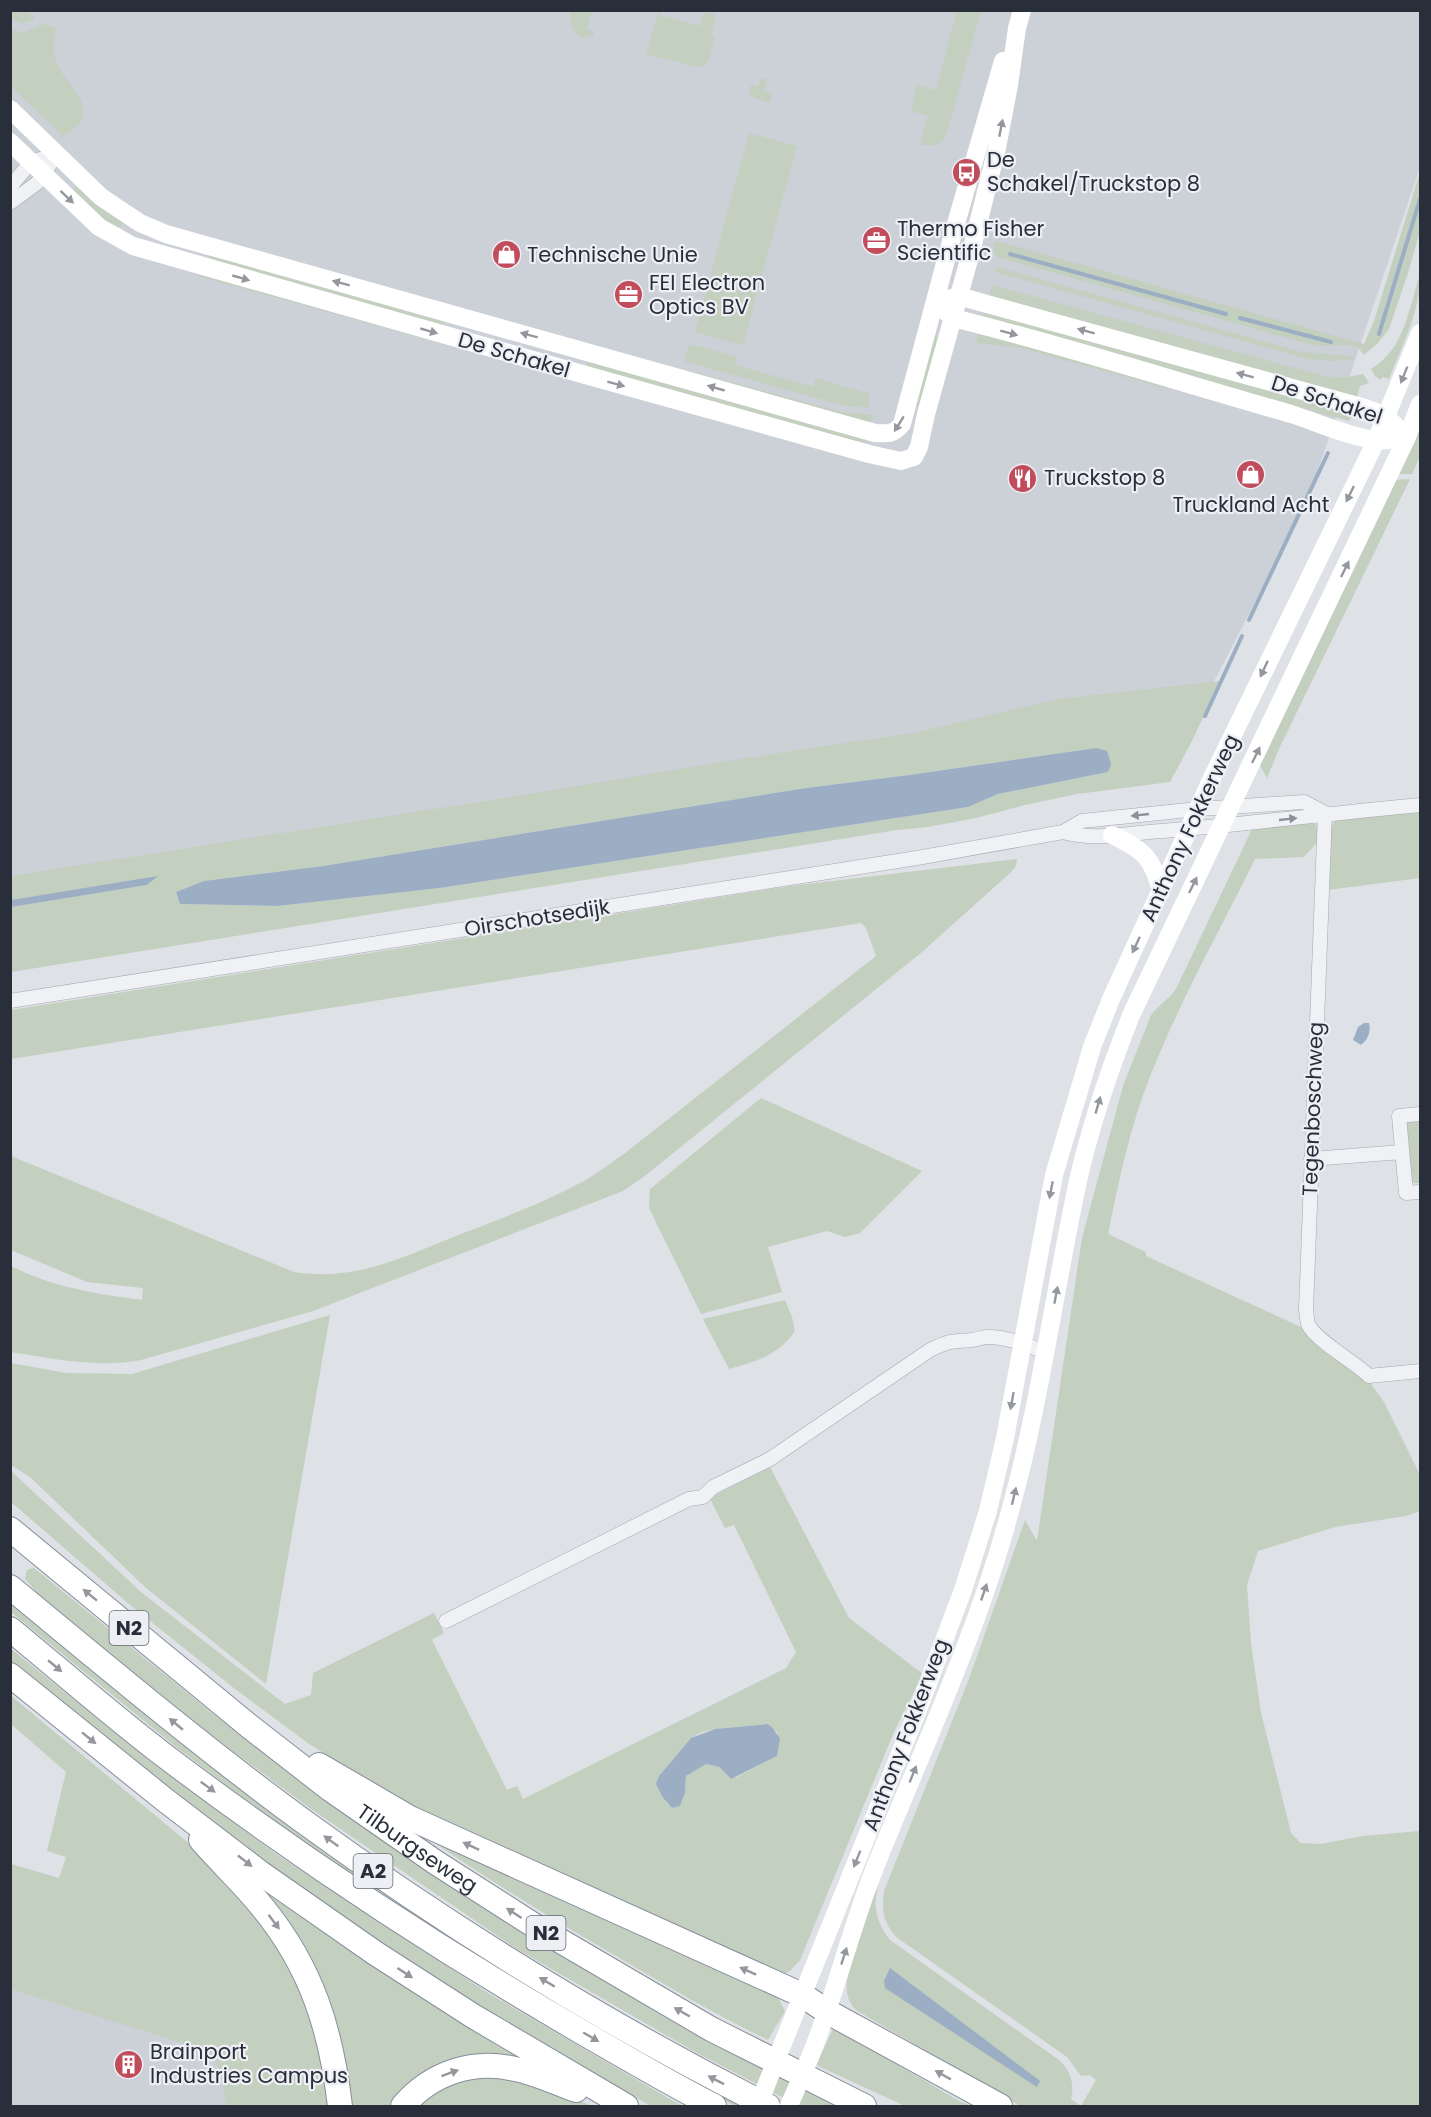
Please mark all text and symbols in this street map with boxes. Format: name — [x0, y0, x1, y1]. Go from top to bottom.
one-way arrow — [997, 118, 1006, 137]
place label: De Schakel/Truckstop 8 — [987, 145, 1200, 198]
bus stop icon: De Schakel/Truckstop 8 — [950, 156, 982, 188]
one-way arrow — [60, 190, 74, 204]
place label: Thermo Fisher Scientific — [897, 214, 1045, 267]
office icon: Thermo Fisher Scientific — [860, 225, 892, 257]
shop icon: Technische Unie — [490, 239, 522, 271]
place label: Technische Unie — [527, 240, 698, 269]
place label: FEI Electron Optics BV — [649, 268, 765, 321]
one-way arrow — [232, 274, 250, 283]
one-way arrow — [332, 277, 350, 287]
office icon: FEI Electron Optics BV — [612, 279, 644, 311]
street label: De Schakel — [455, 325, 573, 384]
one-way arrow — [1076, 326, 1094, 335]
one-way arrow — [420, 327, 438, 336]
one-way arrow — [520, 329, 538, 339]
one-way arrow — [1000, 329, 1018, 338]
one-way arrow — [1398, 366, 1408, 384]
street label: De Schakel — [1268, 368, 1386, 431]
one-way arrow — [1236, 370, 1254, 379]
one-way arrow — [607, 380, 625, 389]
one-way arrow — [707, 383, 725, 393]
one-way arrow — [894, 415, 905, 432]
shop icon: Truckland Acht — [1235, 458, 1267, 490]
restaurant icon: Truckstop 8 — [1007, 462, 1039, 494]
place label: Truckstop 8 — [1044, 463, 1165, 492]
one-way arrow — [1345, 486, 1355, 503]
place label: Truckland Acht — [1173, 490, 1329, 519]
one-way arrow — [1340, 560, 1349, 577]
one-way arrow — [1260, 660, 1269, 677]
street label: Anthony Fokkerweg — [1133, 729, 1246, 926]
one-way arrow — [1251, 746, 1260, 763]
one-way arrow — [1130, 810, 1149, 820]
one-way arrow — [1279, 814, 1298, 824]
one-way arrow — [1189, 876, 1198, 893]
street label: Oirschotsedijk — [462, 892, 612, 943]
one-way arrow — [1132, 936, 1141, 953]
street label: Tegenboschweg — [1295, 1021, 1330, 1197]
one-way arrow — [1094, 1096, 1103, 1114]
one-way arrow — [1047, 1181, 1056, 1200]
one-way arrow — [1052, 1285, 1061, 1304]
one-way arrow — [1007, 1392, 1016, 1411]
one-way arrow — [1009, 1487, 1019, 1505]
one-way arrow — [980, 1583, 989, 1601]
one-way arrow — [82, 1589, 98, 1602]
road number: N2 — [110, 1611, 148, 1645]
street label: Anthony Fokkerweg — [855, 1634, 956, 1835]
one-way arrow — [48, 1660, 63, 1672]
one-way arrow — [168, 1717, 184, 1730]
one-way arrow — [81, 1732, 97, 1745]
one-way arrow — [909, 1765, 918, 1783]
one-way arrow — [200, 1781, 216, 1793]
street label: Tilburgseweg — [351, 1797, 483, 1900]
one-way arrow — [324, 1836, 339, 1848]
one-way arrow — [461, 1841, 479, 1851]
one-way arrow — [852, 1850, 862, 1868]
road number: A2 — [354, 1854, 392, 1888]
one-way arrow — [237, 1855, 253, 1868]
one-way arrow — [506, 1907, 522, 1918]
one-way arrow — [268, 1914, 280, 1929]
road number: N2 — [526, 1916, 566, 1950]
one-way arrow — [840, 1947, 849, 1965]
one-way arrow — [397, 1967, 413, 1978]
one-way arrow — [740, 1967, 757, 1976]
one-way arrow — [539, 1977, 555, 1988]
one-way arrow — [673, 2007, 690, 2017]
one-way arrow — [583, 2032, 600, 2042]
place label: Brainport Industries Campus — [150, 2037, 348, 2090]
building icon: Brainport Industries Campus — [113, 2048, 145, 2080]
one-way arrow — [441, 2067, 459, 2077]
one-way arrow — [935, 2069, 951, 2080]
one-way arrow — [707, 2075, 724, 2085]

